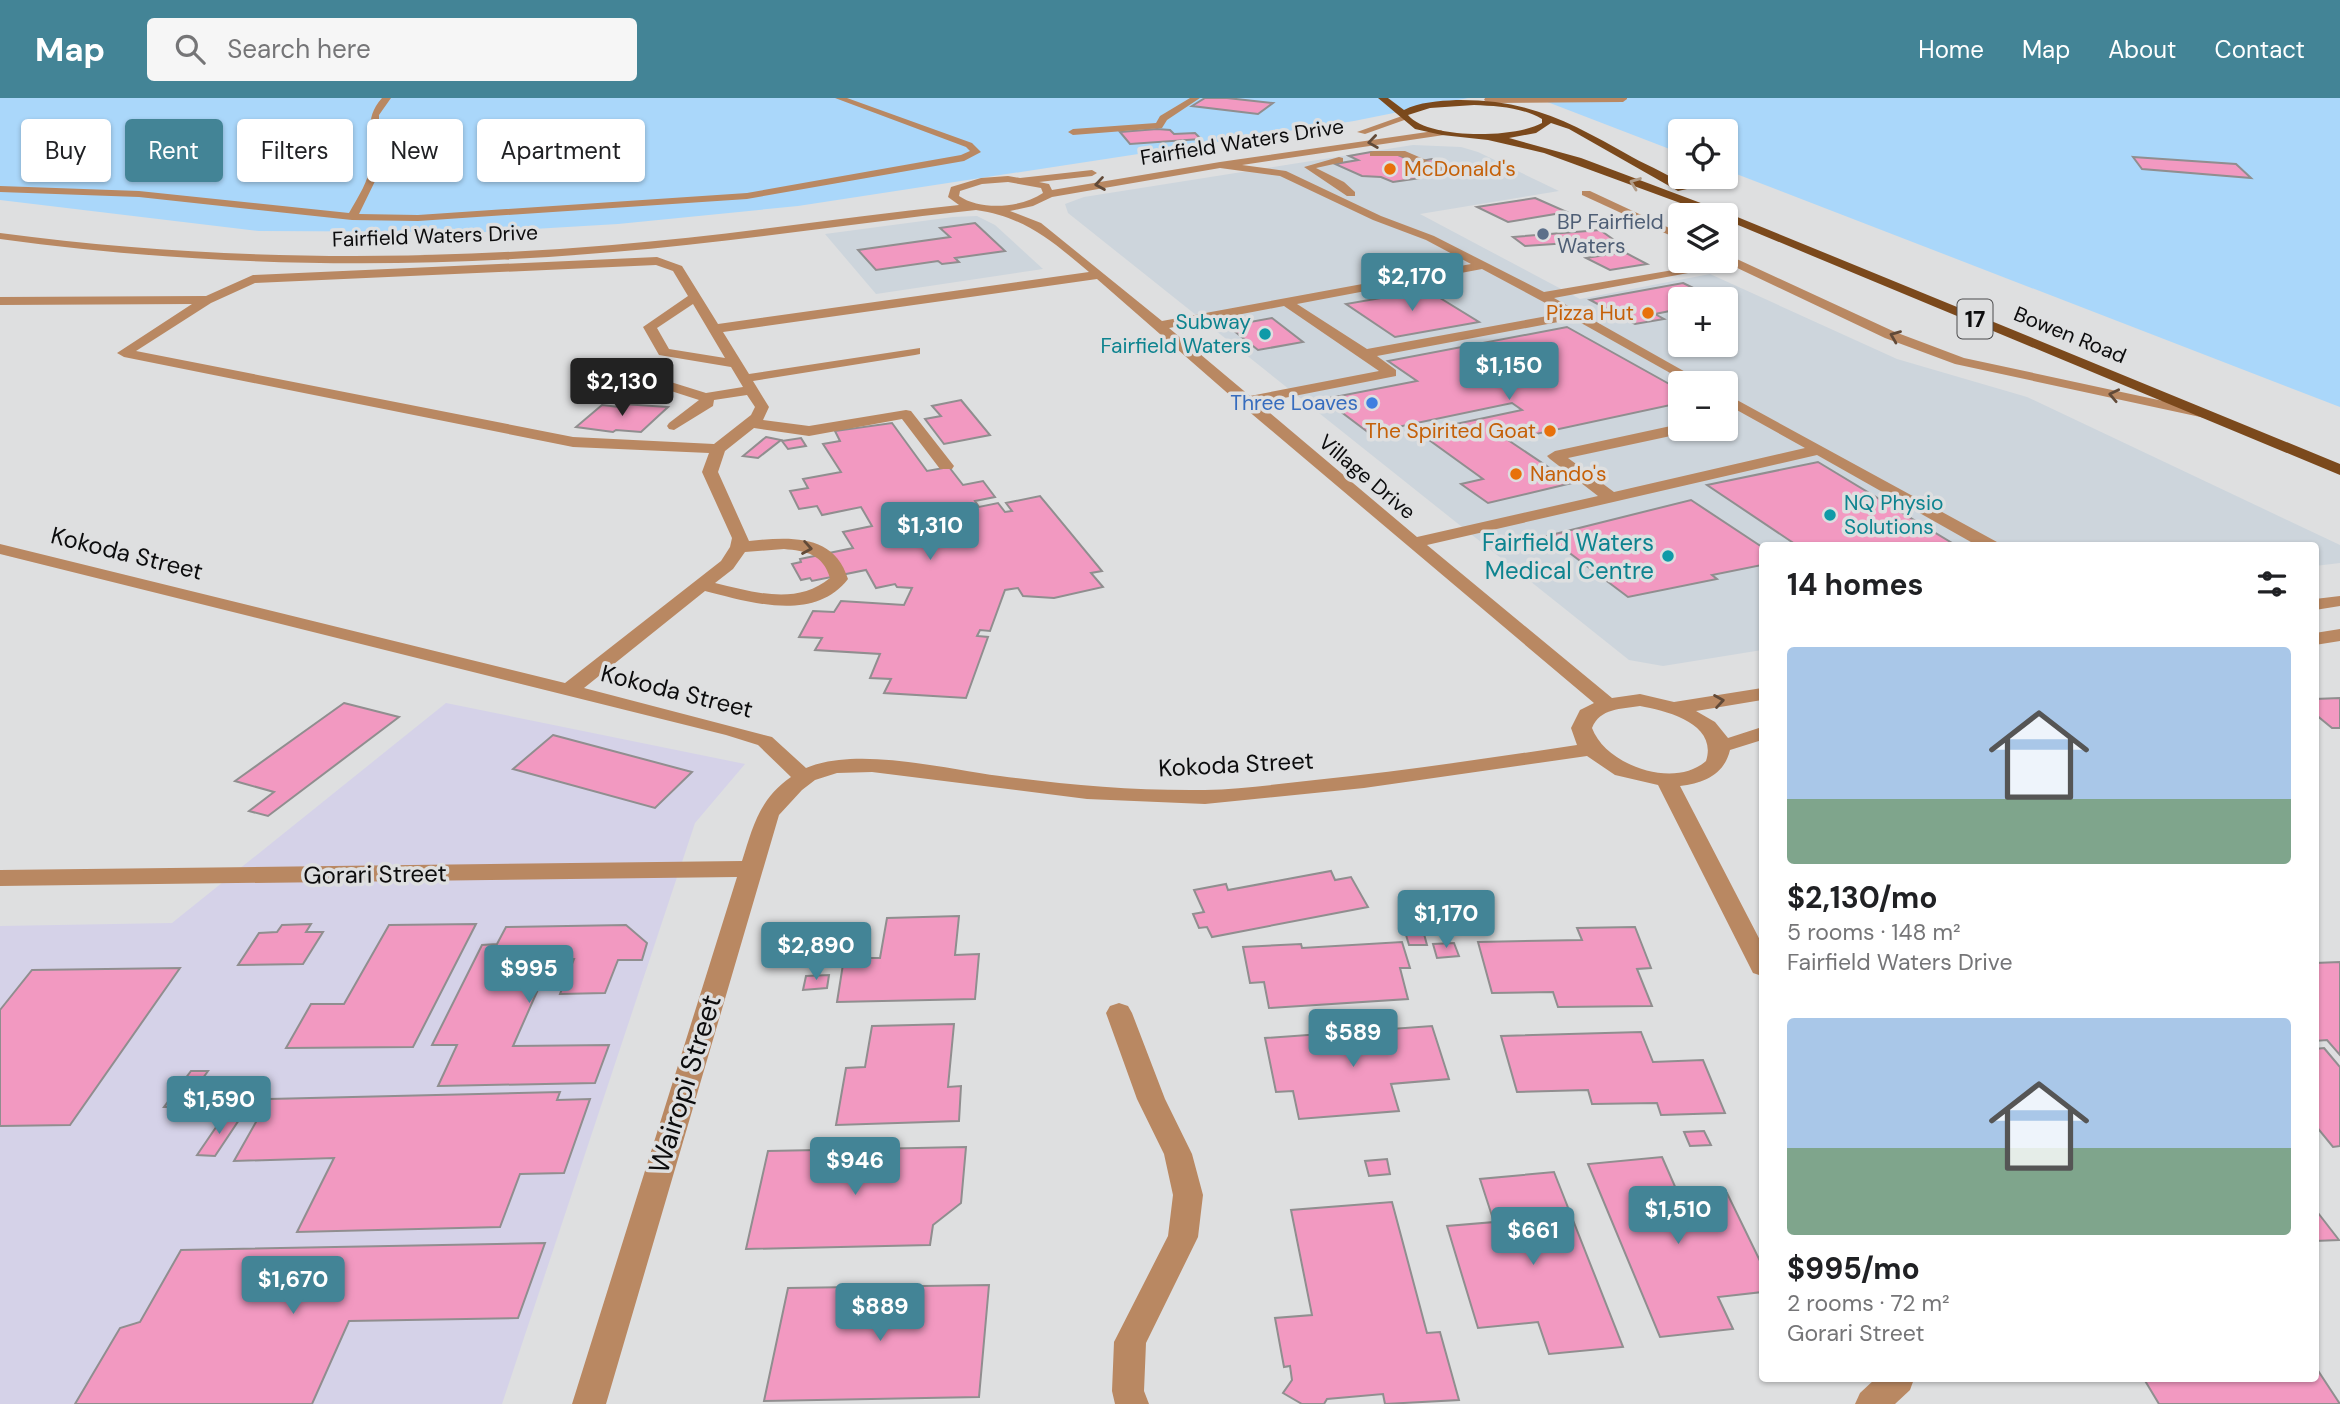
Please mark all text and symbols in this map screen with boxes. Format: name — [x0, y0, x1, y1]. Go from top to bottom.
search box — [147, 18, 637, 81]
text: Map — [35, 28, 105, 71]
icon: search — [171, 30, 209, 68]
text: Search here — [227, 32, 371, 66]
text: Home — [1918, 34, 1984, 65]
text: Map — [2022, 34, 2070, 65]
text: About — [2108, 34, 2177, 65]
text: Contact — [2215, 34, 2305, 65]
street label: Fairfield Waters Drive — [1138, 112, 1346, 172]
chip: Buy — [21, 119, 111, 182]
chip: Rent — [125, 119, 223, 182]
chip: Filters — [237, 119, 353, 182]
chip: New — [367, 119, 463, 182]
chip: Apartment — [477, 119, 645, 182]
map controls — [1668, 119, 1738, 441]
button: locate — [1668, 119, 1738, 189]
one-way arrow — [1367, 134, 1379, 149]
place label: McDonald's — [1404, 155, 1516, 183]
marker: McDonald's — [1382, 161, 1398, 177]
one-way arrow — [1094, 176, 1106, 191]
one-way arrow — [1630, 177, 1642, 191]
button: layers — [1668, 203, 1738, 273]
place label: BP Fairfield Waters — [1557, 208, 1664, 260]
street label: Fairfield Waters Drive — [332, 218, 538, 254]
marker: BP Fairfield Waters — [1535, 226, 1551, 242]
pin: $2,170 — [1355, 254, 1469, 313]
text: $2,170 — [1377, 261, 1447, 291]
button: + — [1668, 287, 1738, 357]
place label: Pizza Hut — [1546, 299, 1634, 327]
road number: 17 — [1958, 300, 1993, 339]
street label: Bowen Road — [2010, 300, 2130, 370]
marker: Pizza Hut — [1640, 305, 1656, 321]
place label: Subway Fairfield Waters — [1100, 308, 1251, 360]
marker: Subway Fairfield Waters — [1257, 326, 1273, 342]
one-way arrow — [1890, 331, 1902, 345]
pin: $1,150 — [1452, 342, 1566, 402]
text: $1,150 — [1476, 350, 1542, 380]
pin: $2,130 — [565, 358, 679, 418]
text: $2,130 — [586, 366, 658, 396]
button: − — [1668, 371, 1738, 441]
place label: Three Loaves — [1230, 389, 1358, 417]
one-way arrow — [2108, 389, 2120, 404]
marker: Three Loaves — [1364, 395, 1380, 411]
place label: The Spirited Goat — [1365, 417, 1536, 445]
marker: The Spirited Goat — [1542, 423, 1558, 439]
street label: Village Drive — [1313, 428, 1421, 526]
place label: Nando's — [1530, 460, 1607, 488]
marker: Nando's — [1508, 466, 1524, 482]
place label: NQ Physio Solutions — [1844, 489, 1943, 541]
pin: $1,310 — [873, 503, 987, 562]
marker: NQ Physio Solutions — [1822, 507, 1838, 523]
text: $1,310 — [897, 510, 963, 540]
street label: Kokoda Street — [48, 519, 206, 587]
place label: Fairfield Waters Medical Centre — [1482, 527, 1654, 586]
one-way arrow — [801, 540, 813, 555]
marker: Fairfield Waters Medical Centre — [1660, 548, 1676, 564]
text: 14 homes — [1787, 565, 1924, 604]
icon: filters — [2253, 565, 2291, 603]
street label: Kokoda Street — [598, 657, 756, 725]
icon: home — [1976, 692, 2102, 818]
one-way arrow — [1713, 694, 1725, 709]
street label: Kokoda Street — [1158, 744, 1314, 784]
street label: Gorari Street — [303, 857, 447, 891]
text: $2,130/mo — [1787, 878, 1938, 917]
pin: $1,170 — [1389, 890, 1503, 950]
text: $1,170 — [1414, 898, 1478, 928]
text: 5 rooms · 148 m² — [1787, 917, 1961, 947]
pin: $2,890 — [759, 922, 873, 982]
text: $2,890 — [777, 930, 855, 960]
pin: $995 — [488, 946, 570, 1005]
text: Fairfield Waters Drive — [1787, 947, 2012, 977]
text: $995 — [500, 953, 558, 983]
street label: Wairopi Street — [640, 990, 730, 1178]
pin: $589 — [1312, 1010, 1394, 1069]
text: $589 — [1325, 1017, 1381, 1047]
icon: home — [1976, 1063, 2102, 1189]
pin: $1,590 — [162, 1076, 276, 1136]
text: $1,590 — [183, 1084, 255, 1114]
pin: $946 — [814, 1138, 896, 1197]
text: $946 — [826, 1145, 884, 1175]
pin: $1,510 — [1621, 1186, 1735, 1246]
text: $1,510 — [1645, 1194, 1711, 1224]
pin: $661 — [1492, 1208, 1574, 1267]
text: $661 — [1507, 1215, 1559, 1245]
text: $995/mo — [1787, 1249, 1920, 1288]
pin: $1,670 — [236, 1256, 350, 1316]
text: $1,670 — [258, 1264, 328, 1294]
pin: $889 — [839, 1284, 921, 1343]
text: 2 rooms · 72 m² — [1787, 1288, 1950, 1318]
text: $889 — [851, 1291, 909, 1321]
text: Gorari Street — [1787, 1318, 1924, 1348]

